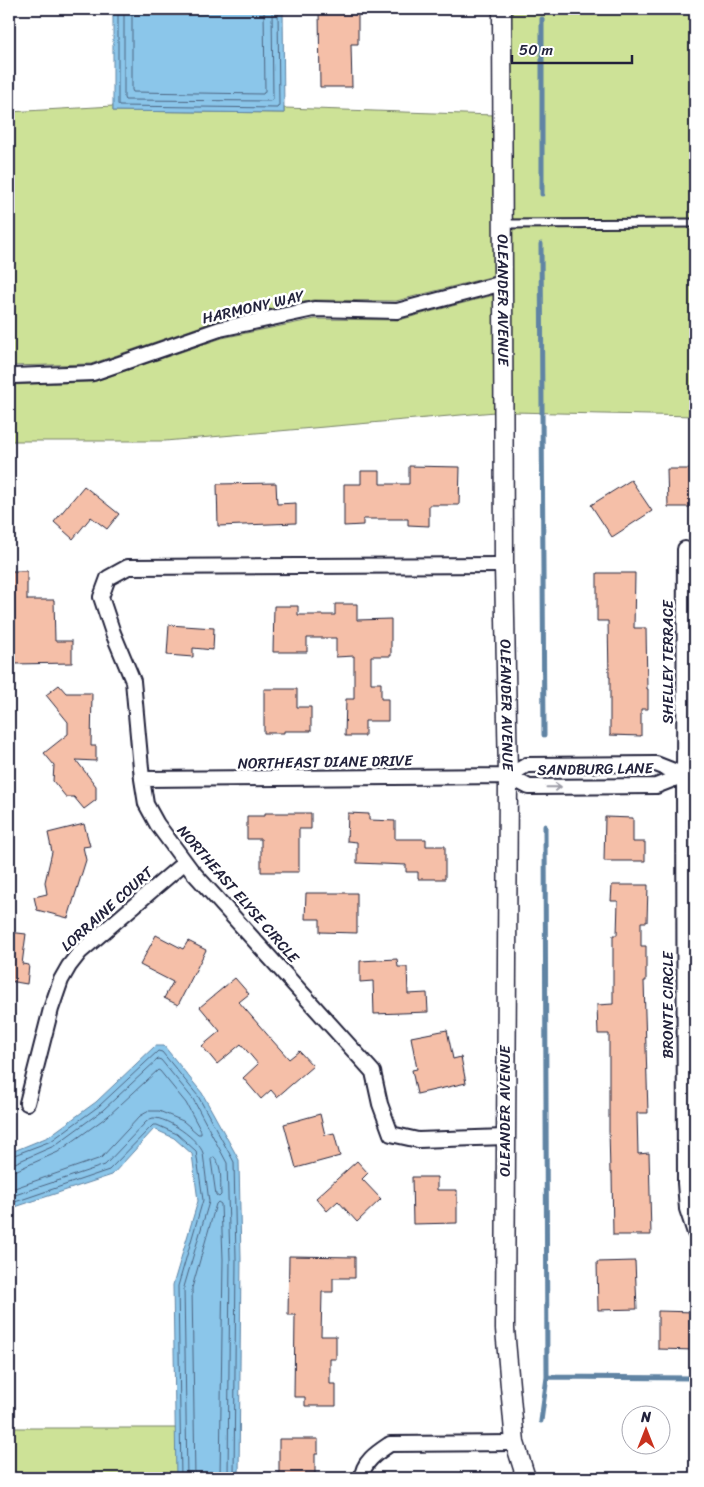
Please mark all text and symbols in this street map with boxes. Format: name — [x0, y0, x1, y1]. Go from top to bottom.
scale bar — [512, 32, 632, 64]
text: 50 m — [519, 37, 554, 63]
street label: OLEANDER AVENUE — [490, 234, 516, 367]
street label: HARMONY WAY — [199, 282, 308, 331]
street label: SHELLEY TERRACE — [655, 598, 681, 724]
street label: OLEANDER AVENUE — [492, 639, 521, 773]
street label: NORTHEAST DIANE DRIVE — [237, 747, 414, 777]
street label: SANDBURG LANE — [537, 755, 655, 783]
one-way arrow — [545, 782, 561, 792]
street label: NORTHEAST ELYSE CIRCLE — [170, 819, 307, 970]
street label: LORRAINE COURT — [55, 859, 161, 958]
street label: BRONTE CIRCLE — [655, 950, 681, 1058]
street label: OLEANDER AVENUE — [492, 1044, 518, 1177]
north arrow — [622, 1404, 672, 1454]
text: N — [640, 1405, 651, 1430]

